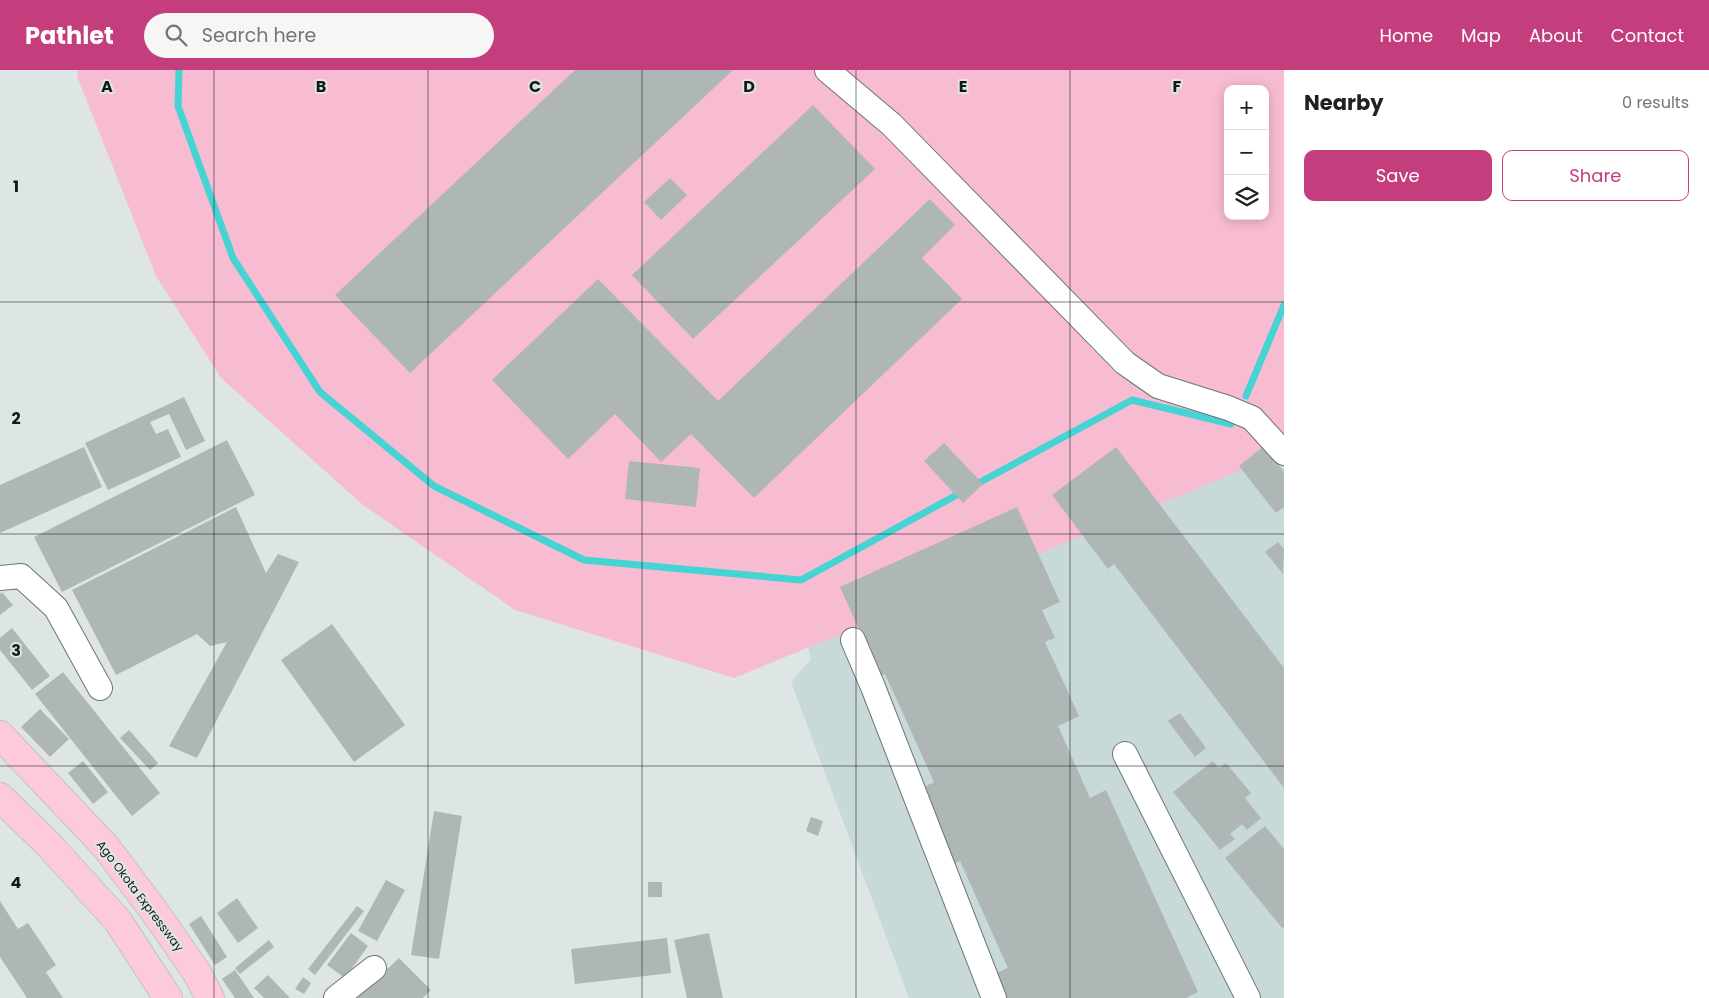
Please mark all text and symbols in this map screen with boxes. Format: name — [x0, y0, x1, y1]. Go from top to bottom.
search box — [144, 13, 494, 58]
text: Pathlet — [25, 19, 114, 52]
icon: search — [162, 21, 190, 49]
text: Search here — [202, 22, 316, 49]
text: Home — [1379, 23, 1433, 48]
text: Map — [1461, 23, 1501, 48]
text: About — [1529, 23, 1583, 48]
text: Contact — [1611, 23, 1684, 48]
text: A — [101, 75, 113, 98]
text: B — [316, 75, 326, 98]
text: C — [529, 75, 541, 98]
text: D — [743, 75, 755, 98]
text: E — [959, 75, 967, 98]
text: F — [1173, 75, 1182, 98]
map controls — [1224, 85, 1269, 220]
button: + — [1224, 85, 1269, 130]
text: Nearby — [1304, 88, 1384, 117]
text: 0 results — [1622, 91, 1689, 114]
button: − — [1224, 130, 1269, 175]
button: Save — [1304, 150, 1492, 201]
button: Share — [1502, 150, 1689, 201]
text: 1 — [13, 175, 19, 198]
button: layers — [1224, 175, 1269, 220]
text: 2 — [11, 407, 21, 430]
text: 3 — [11, 639, 21, 662]
street label: Ago Okota Expressway — [93, 837, 188, 955]
text: 4 — [11, 871, 22, 894]

